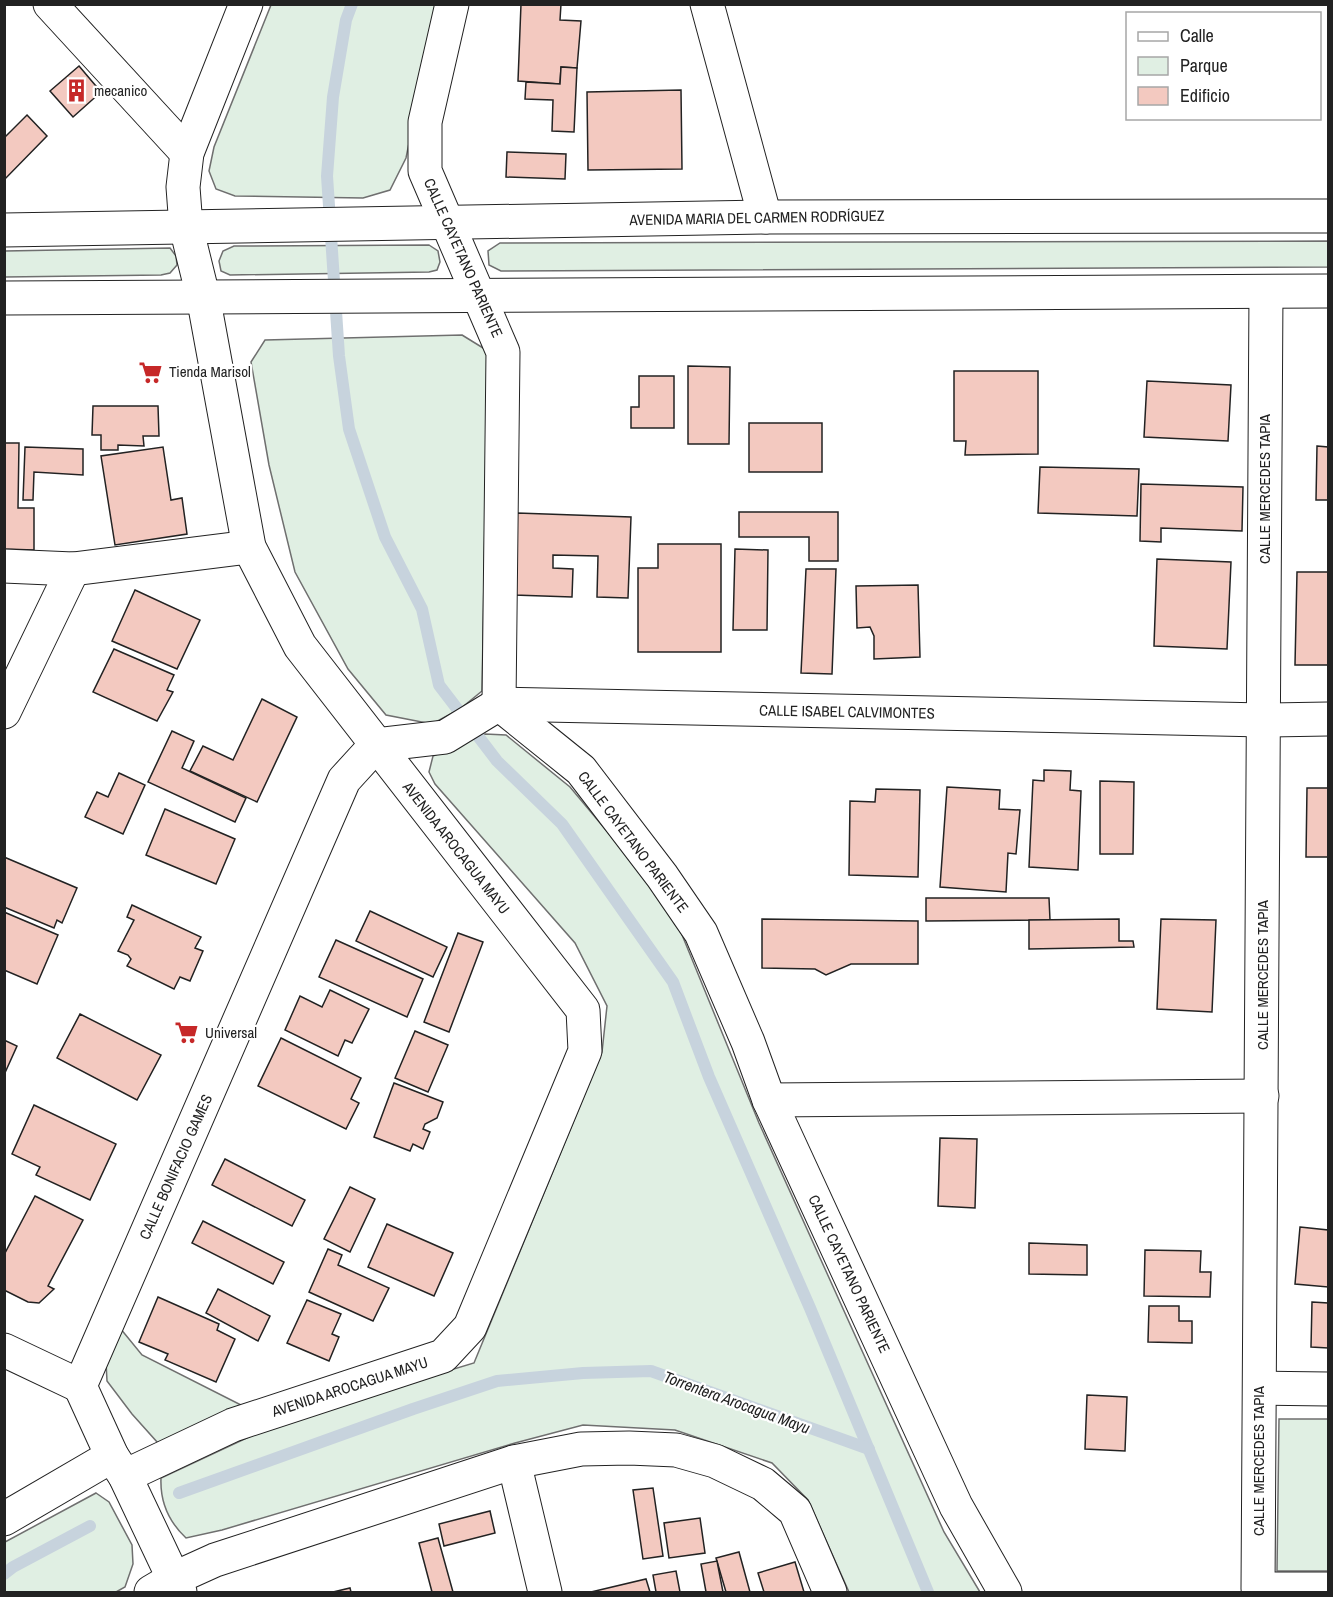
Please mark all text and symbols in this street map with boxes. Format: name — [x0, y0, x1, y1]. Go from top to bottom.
legend — [1126, 12, 1321, 120]
text: Calle — [1180, 23, 1214, 48]
text: Parque — [1180, 53, 1228, 78]
building icon: mecanico — [63, 78, 89, 104]
place label: mecanico — [94, 80, 147, 101]
text: Edificio — [1180, 83, 1230, 108]
street label: CALLE CAYETANO PARIENTE — [419, 175, 508, 341]
street label: AVENIDA MARIA DEL CARMEN RODRÍGUEZ — [628, 205, 885, 230]
supermarket icon: Tienda Marisol — [138, 359, 164, 385]
place label: Tienda Marisol — [169, 361, 251, 382]
street label: CALLE MERCEDES TAPIA — [1254, 413, 1275, 564]
street label: CALLE ISABEL CALVIMONTES — [759, 699, 935, 724]
street label: CALLE CAYETANO PARIENTE — [573, 767, 694, 917]
street label: AVENIDA AROCAGUA MAYU — [397, 776, 515, 918]
street label: CALLE MERCEDES TAPIA — [1252, 899, 1273, 1050]
supermarket icon: Universal — [174, 1020, 200, 1046]
place label: Universal — [205, 1022, 257, 1043]
street label: CALLE BONIFACIO GAMES — [134, 1091, 217, 1243]
street label: CALLE CAYETANO PARIENTE — [804, 1191, 895, 1356]
street label: AVENIDA AROCAGUA MAYU — [268, 1351, 431, 1422]
water label: Torrentera Arocagua Mayu — [661, 1365, 813, 1439]
street label: CALLE MERCEDES TAPIA — [1248, 1385, 1269, 1536]

